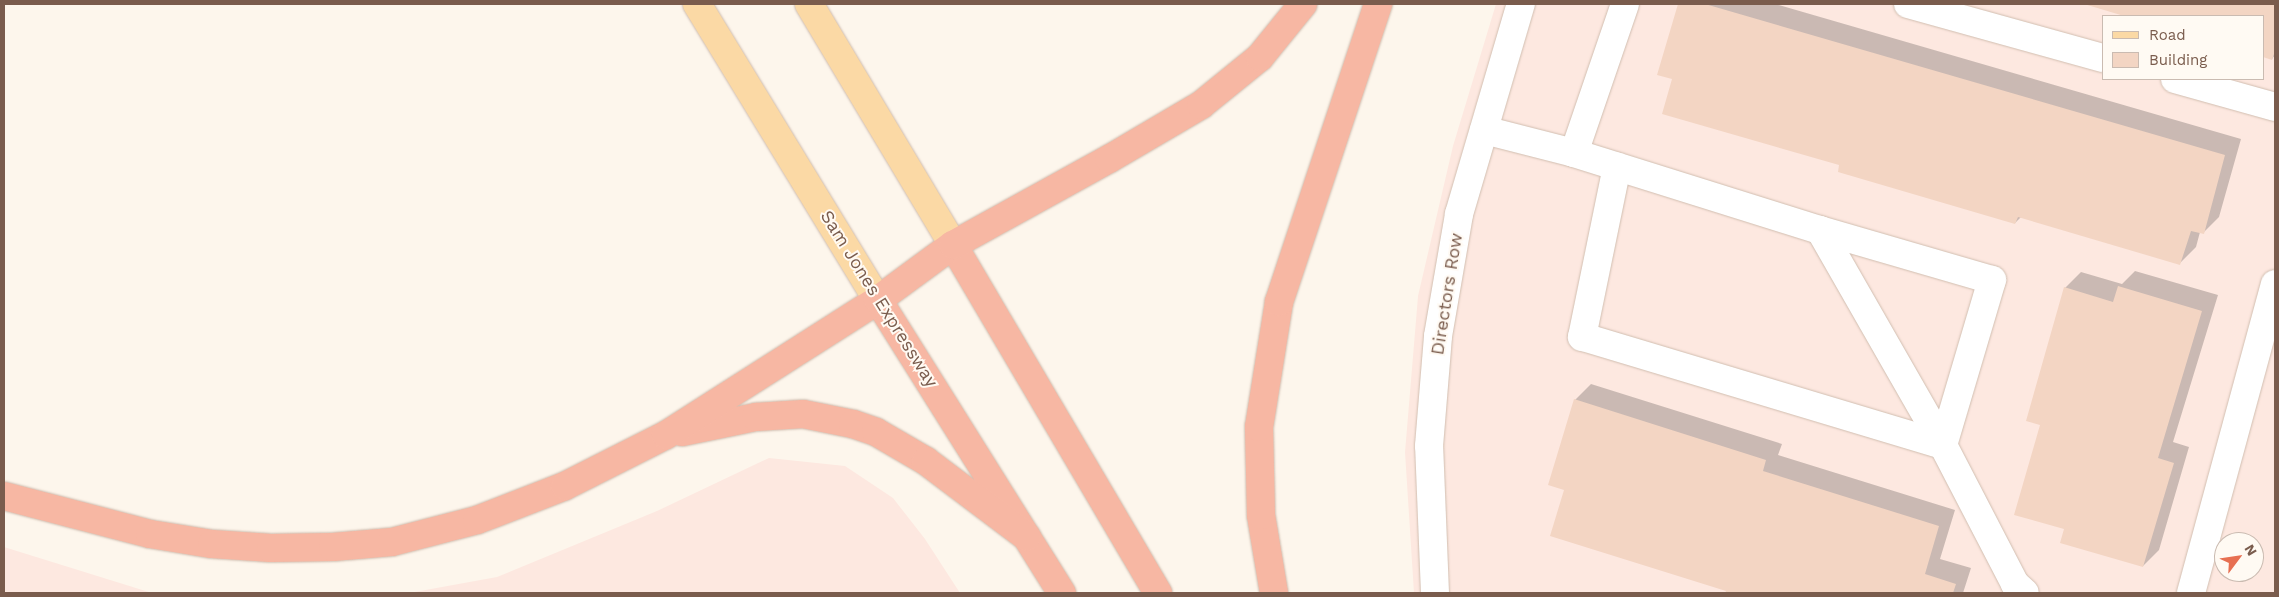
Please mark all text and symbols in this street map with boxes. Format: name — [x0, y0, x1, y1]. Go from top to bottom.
legend — [2102, 15, 2264, 80]
text: Road — [2149, 26, 2186, 44]
text: Building — [2149, 51, 2207, 69]
street label: Sam Jones Expressway — [816, 206, 942, 392]
street label: Directors Row — [1427, 231, 1467, 357]
north arrow — [2214, 532, 2264, 582]
text: N — [2241, 541, 2261, 558]

